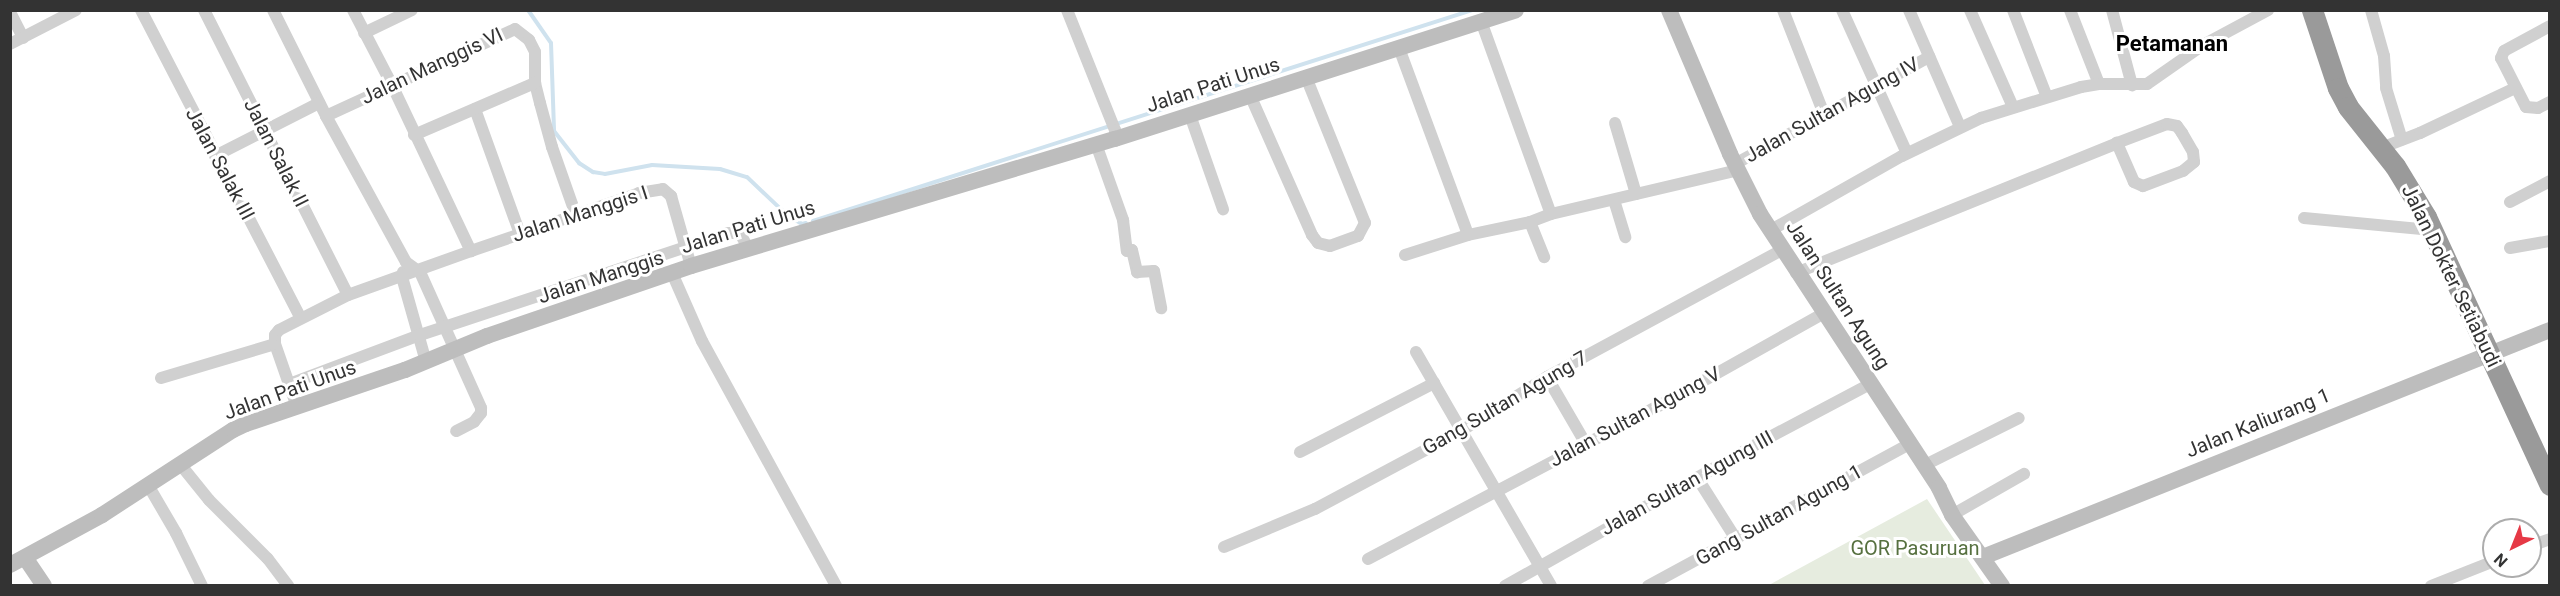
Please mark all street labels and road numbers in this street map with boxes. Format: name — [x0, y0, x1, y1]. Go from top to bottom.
street label: Jalan Manggis VI — [357, 23, 507, 109]
street label: Jalan Pati Unus — [1143, 52, 1283, 118]
street label: Jalan Sultan Agung IV — [1741, 52, 1923, 168]
street label: Jalan Salak II — [238, 95, 314, 211]
street label: Jalan Salak III — [180, 104, 260, 224]
street label: Jalan Manggis I — [509, 181, 651, 247]
street label: Jalan Dokter Setiabudi — [2396, 181, 2506, 371]
street label: Jalan Pati Unus — [678, 195, 818, 259]
street label: Jalan Sultan Agung — [1781, 216, 1895, 374]
street label: Jalan Manggis — [535, 245, 667, 309]
street label: Gang Sultan Agung 7 — [1418, 346, 1592, 460]
street label: Jalan Pati Unus — [221, 355, 359, 425]
street label: Jalan Sultan Agung V — [1545, 362, 1725, 472]
street label: Jalan Kaliurang 1 — [2182, 383, 2334, 463]
street label: Jalan Sultan Agung III — [1596, 426, 1778, 540]
street label: Gang Sultan Agung 1 — [1692, 459, 1866, 571]

